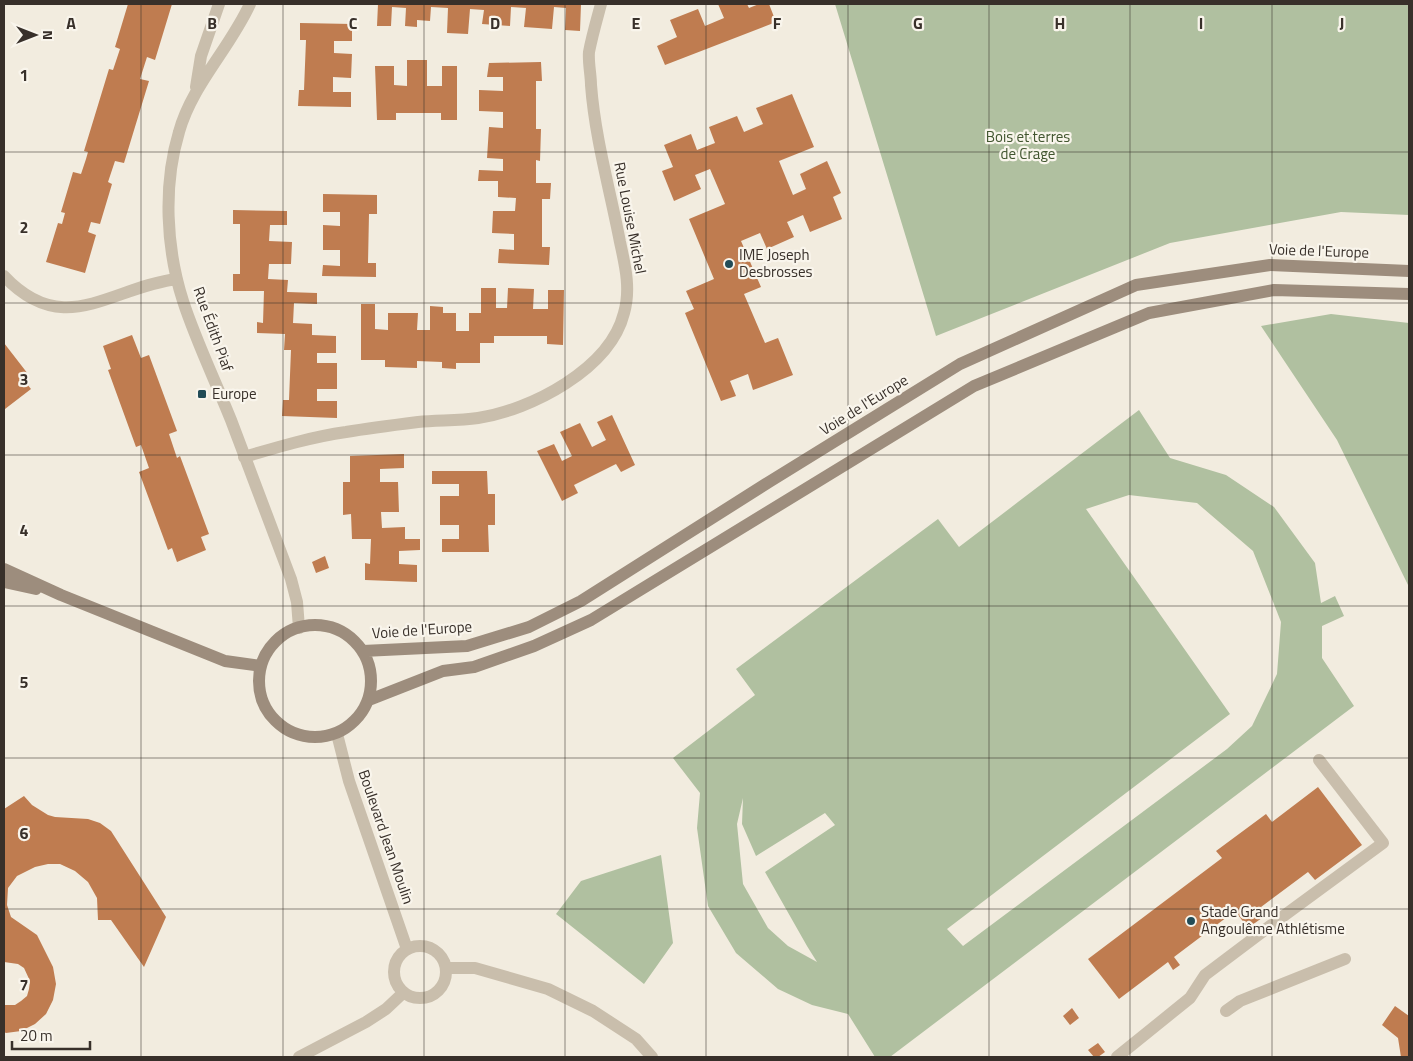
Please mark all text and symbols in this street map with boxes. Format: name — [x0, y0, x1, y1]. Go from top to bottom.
north arrow — [10, 10, 60, 60]
text: A — [66, 11, 76, 35]
text: B — [207, 11, 217, 35]
text: C — [349, 11, 358, 35]
text: D — [490, 11, 500, 35]
text: E — [632, 11, 641, 35]
text: F — [773, 11, 782, 35]
text: G — [913, 11, 923, 35]
text: H — [1055, 11, 1065, 35]
text: I — [1199, 11, 1203, 35]
text: J — [1340, 11, 1344, 35]
text: N — [38, 30, 59, 40]
text: 1 — [20, 63, 28, 87]
park label: Bois et terres de Crage — [986, 125, 1070, 165]
street label: Rue Louise Michel — [608, 160, 653, 276]
text: 2 — [20, 215, 28, 239]
street label: Voie de l'Europe — [1268, 237, 1370, 264]
place label: IME Joseph Desbrosses — [739, 243, 813, 283]
marker: IME Joseph Desbrosses — [723, 258, 735, 270]
street label: Rue Édith Piaf — [187, 283, 239, 374]
text: 3 — [20, 367, 28, 391]
street label: Voie de l'Europe — [815, 368, 912, 441]
place label: Europe — [212, 382, 257, 405]
marker: Europe — [196, 388, 208, 400]
text: 4 — [20, 518, 29, 542]
street label: Voie de l'Europe — [371, 615, 473, 644]
text: 5 — [20, 670, 29, 694]
street label: Boulevard Jean Moulin — [353, 767, 420, 907]
text: 6 — [20, 821, 29, 845]
place label: Stade Grand Angoulême Athlétisme — [1201, 900, 1345, 940]
marker: Stade Grand Angoulême Athlétisme — [1185, 915, 1197, 927]
text: 7 — [20, 973, 28, 997]
scale bar — [12, 1018, 90, 1050]
text: 20 m — [20, 1024, 53, 1047]

